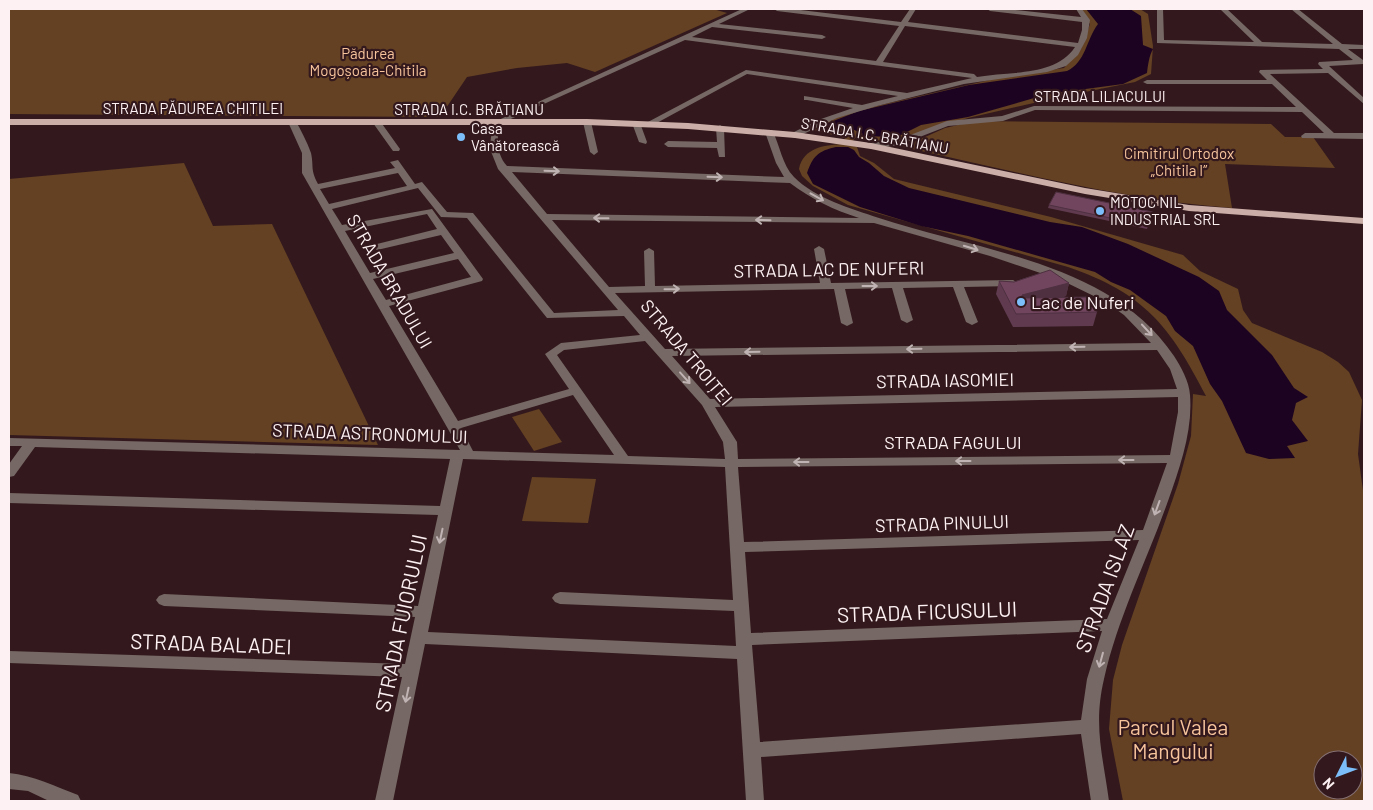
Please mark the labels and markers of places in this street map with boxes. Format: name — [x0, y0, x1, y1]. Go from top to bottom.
place label: Casa Vânătorească — [471, 119, 560, 154]
marker: Casa Vânătorească — [455, 131, 467, 143]
place label: MOTOC NIL INDUSTRIAL SRL — [1110, 193, 1220, 228]
marker: MOTOC NIL INDUSTRIAL SRL — [1094, 205, 1106, 217]
place label: Lac de Nuferi — [1031, 291, 1135, 313]
marker: Lac de Nuferi — [1015, 296, 1027, 308]

